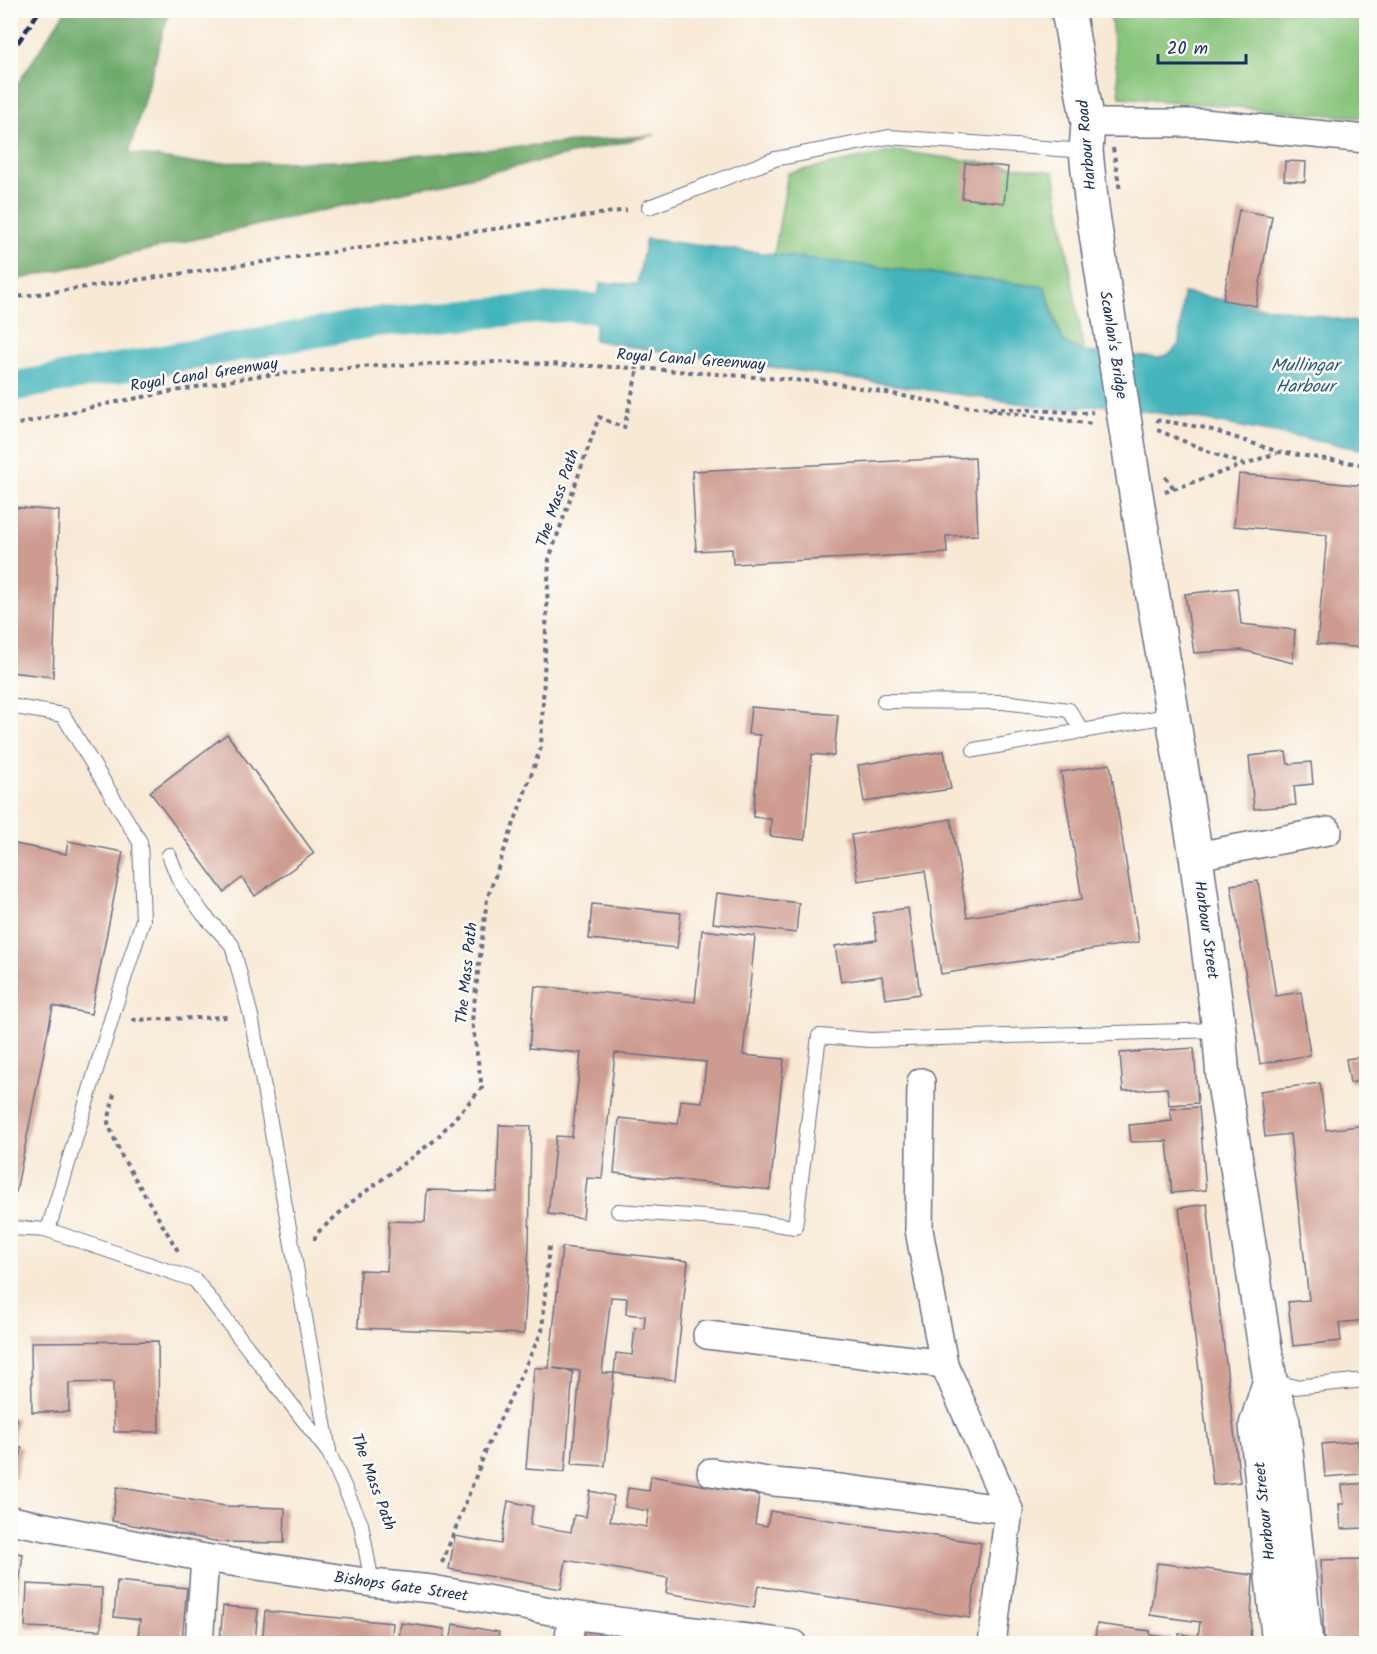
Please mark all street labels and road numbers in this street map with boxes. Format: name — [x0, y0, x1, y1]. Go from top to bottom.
street label: Harbour Road — [1071, 98, 1103, 191]
street label: Scanlan's Bridge — [1092, 289, 1134, 401]
street label: Royal Canal Greenway — [616, 342, 767, 378]
street label: Royal Canal Greenway — [128, 351, 280, 399]
street label: The Mass Path — [530, 446, 586, 550]
street label: Harbour Street — [1187, 879, 1225, 982]
street label: The Mass Path — [449, 921, 485, 1025]
street label: The Mass Path — [344, 1430, 402, 1534]
street label: Harbour Street — [1247, 1460, 1283, 1562]
street label: Bishops Gate Street — [332, 1565, 470, 1609]

